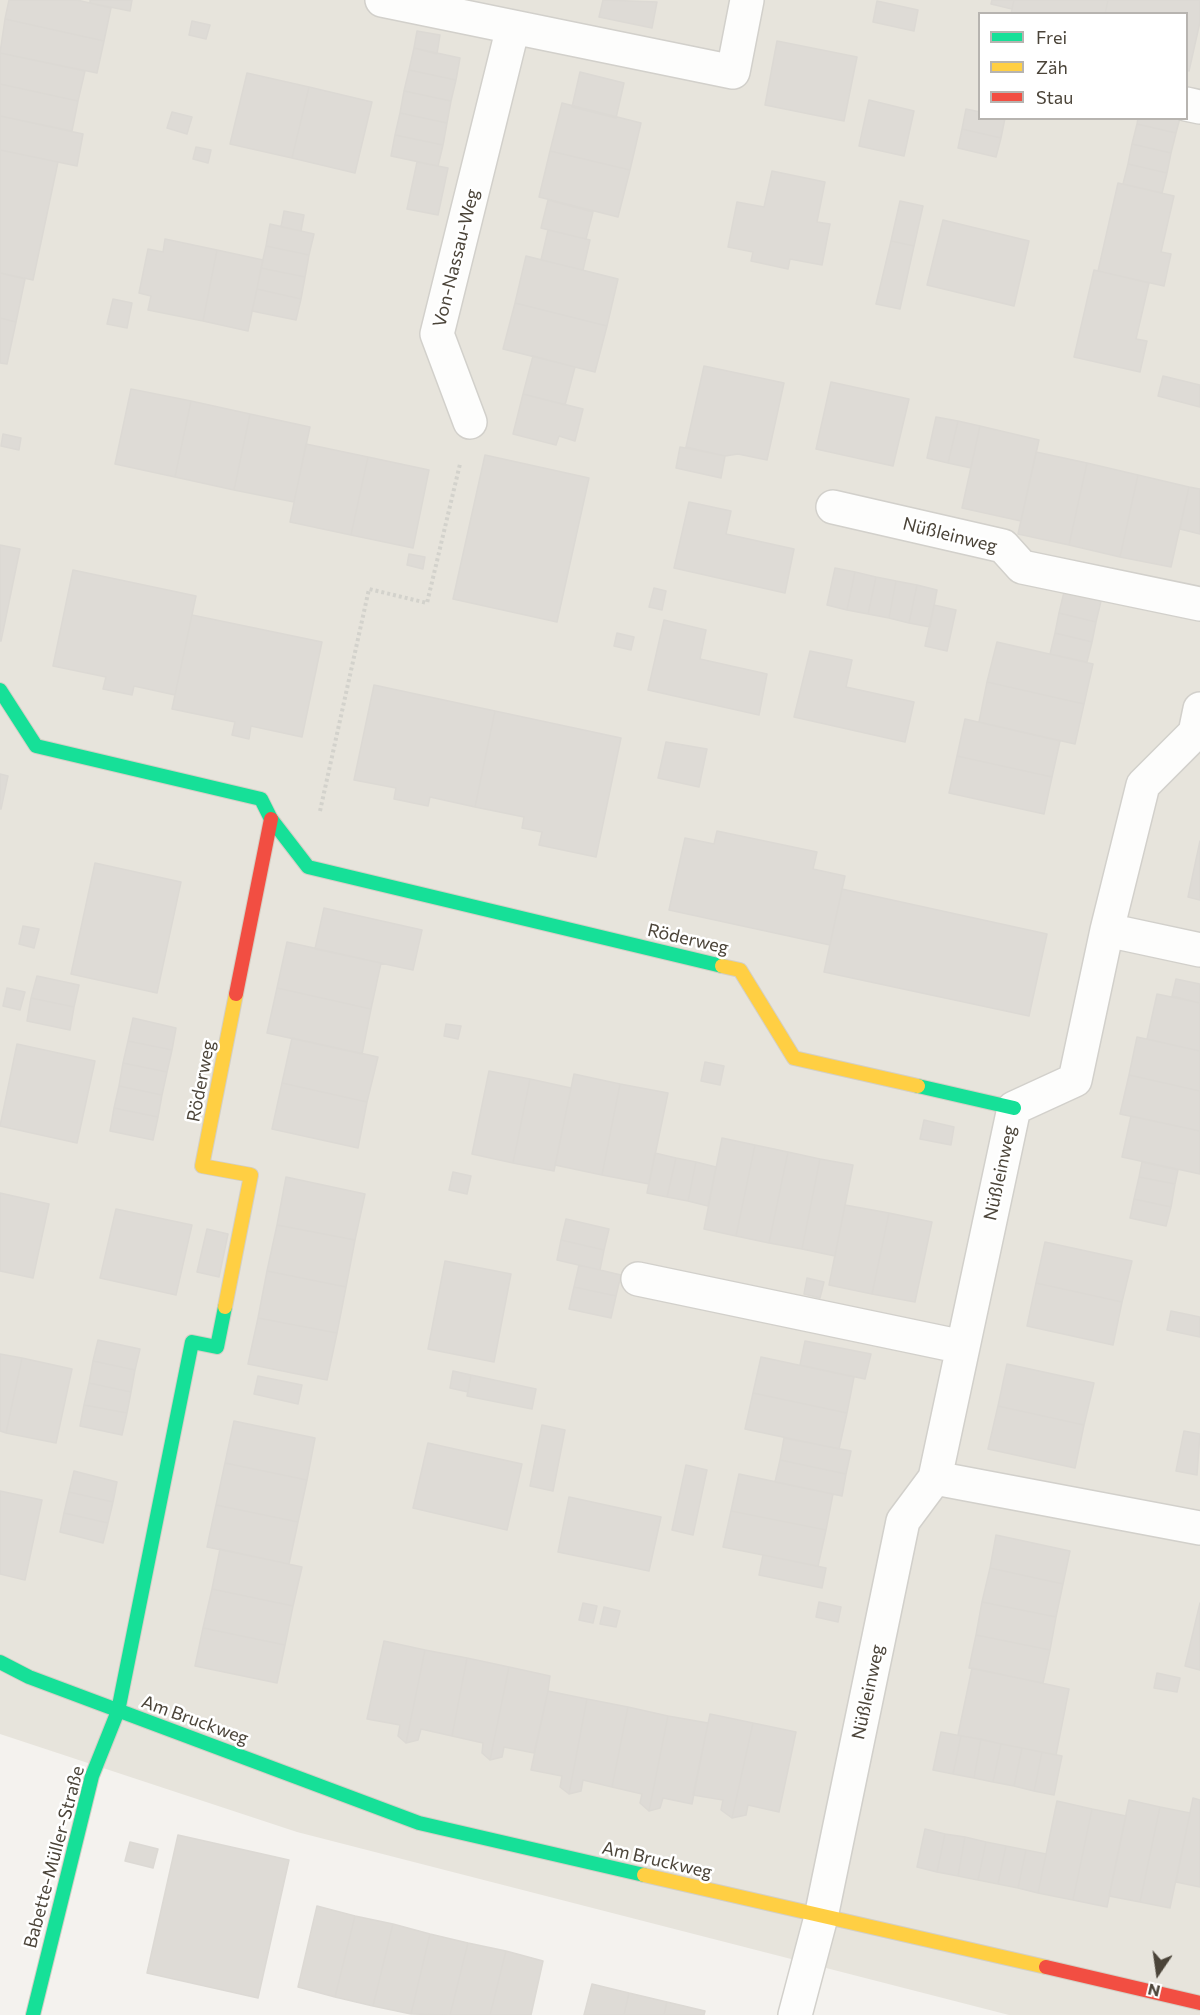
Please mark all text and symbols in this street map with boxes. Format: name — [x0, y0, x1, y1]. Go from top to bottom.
legend — [978, 12, 1188, 120]
text: Frei — [1036, 26, 1067, 48]
text: Zäh — [1036, 56, 1068, 78]
text: Stau — [1036, 86, 1073, 108]
street label: Von-Nassau-Weg — [428, 187, 484, 329]
street label: Nüßleinweg — [900, 513, 1000, 557]
street label: Röderweg — [645, 919, 731, 959]
street label: Röderweg — [183, 1038, 219, 1124]
street label: Nüßleinweg — [979, 1123, 1021, 1223]
street label: Nüßleinweg — [847, 1642, 889, 1742]
street label: Am Bruckweg — [138, 1691, 252, 1749]
street label: Babette-Müller-Straße — [19, 1763, 89, 1951]
street label: Am Bruckweg — [600, 1837, 714, 1883]
north arrow — [1128, 1943, 1188, 2003]
text: N — [1146, 1980, 1162, 2002]

